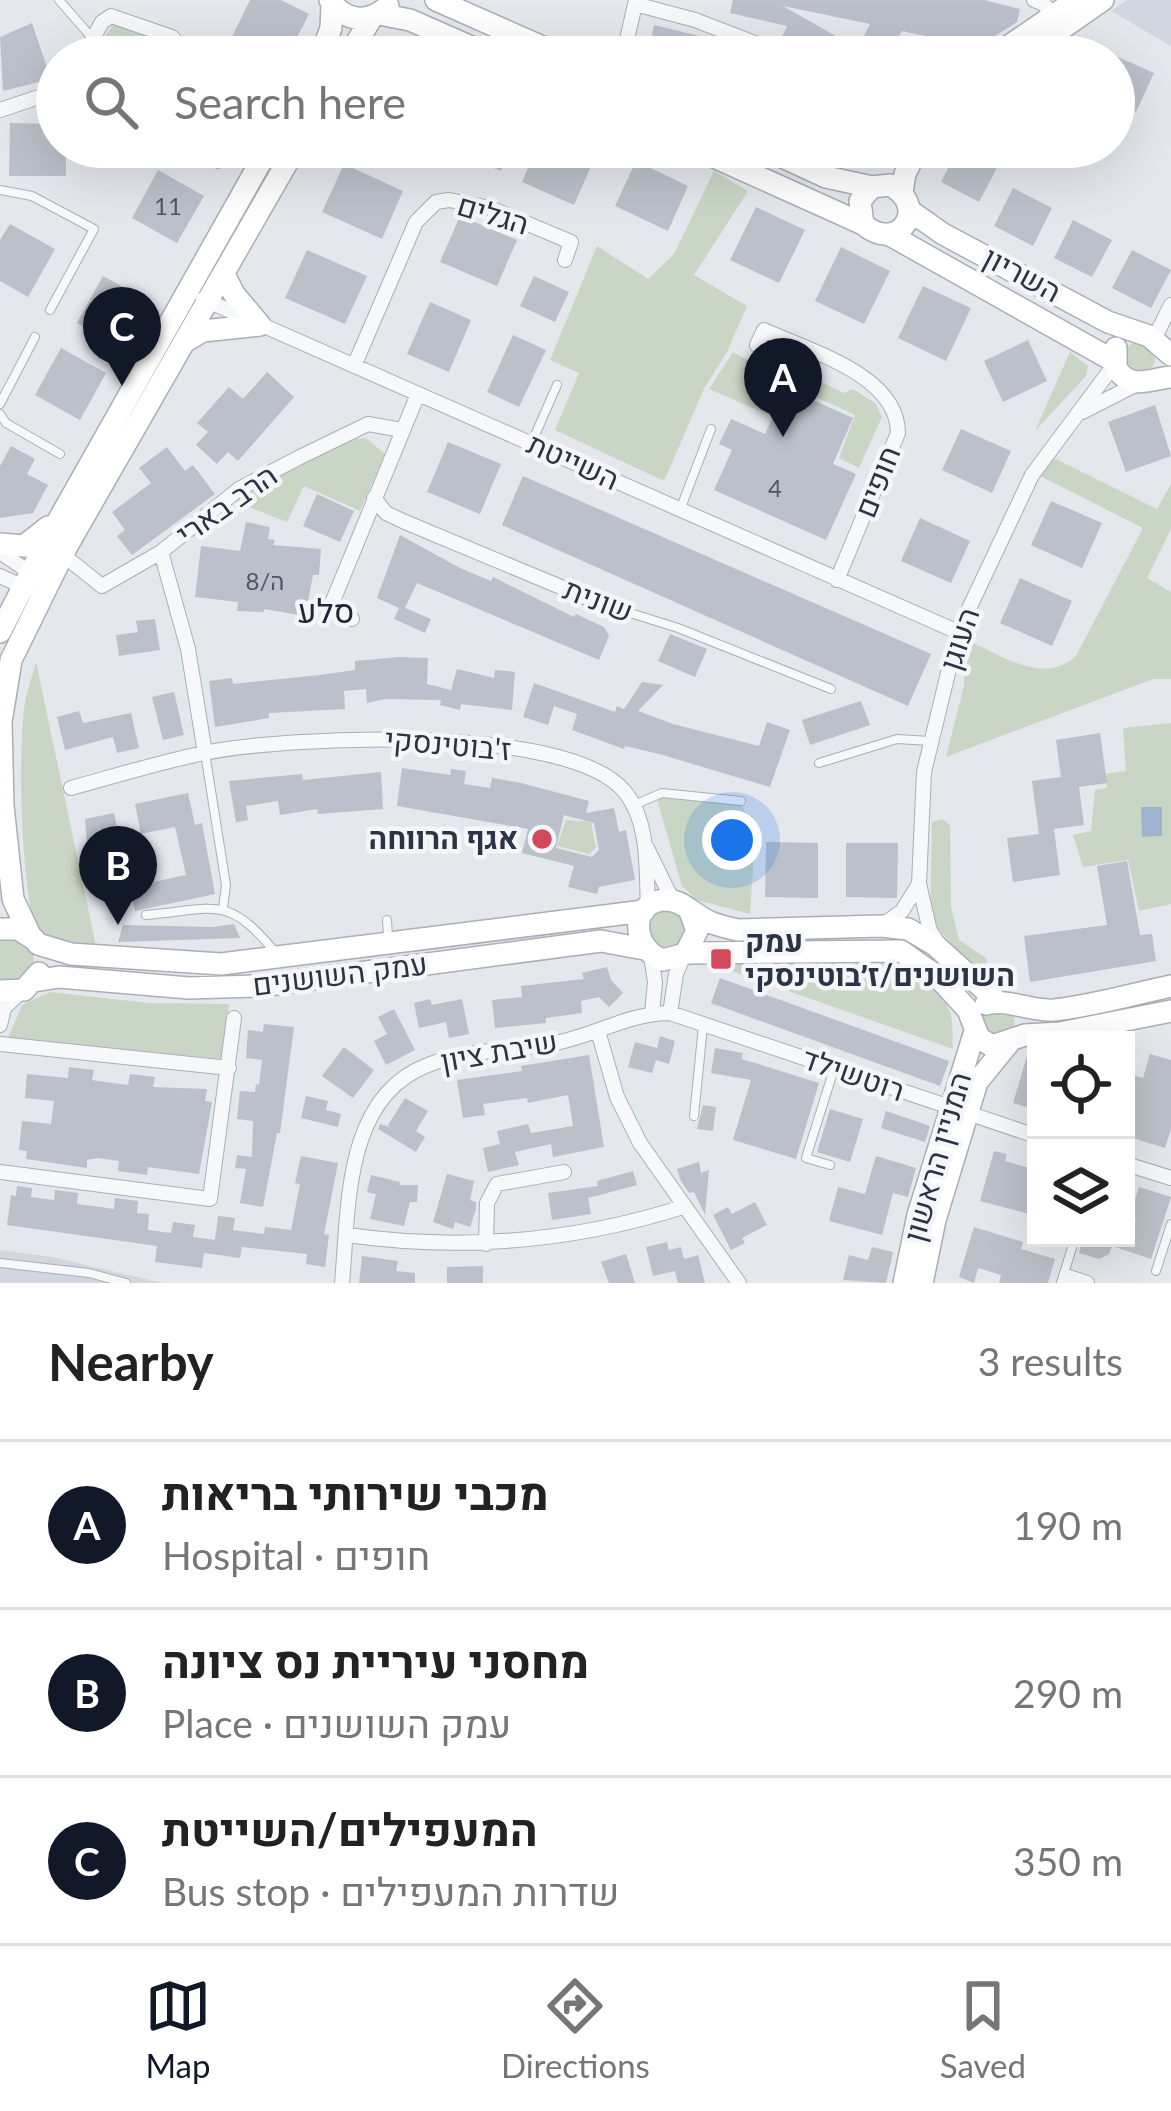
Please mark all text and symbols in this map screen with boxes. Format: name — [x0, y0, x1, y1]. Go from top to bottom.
search box — [36, 36, 1135, 168]
icon: search — [78, 69, 144, 135]
text: Search here — [174, 75, 406, 129]
street label: הגלים — [454, 185, 534, 241]
house number: 11 — [154, 191, 182, 220]
street label: השריון — [978, 238, 1068, 309]
pin: C — [83, 287, 161, 386]
pin: A — [744, 338, 822, 437]
street label: השייטת — [522, 424, 625, 496]
street label: חופים — [846, 440, 907, 522]
street label: הרב בארי — [169, 456, 283, 551]
house number: 4 — [768, 473, 782, 502]
house number: 8/ה — [246, 566, 284, 595]
street label: שונית — [559, 570, 638, 629]
district label: סלע — [297, 590, 355, 630]
street label: העוגן — [931, 602, 986, 675]
street label: ז'בוטינסקי — [384, 720, 513, 766]
your location — [702, 810, 762, 870]
place label: אגף הרווחה — [369, 819, 518, 855]
pin: B — [79, 826, 157, 925]
marker: אגף הרווחה — [529, 826, 555, 852]
place label: עמק השושנים/ז׳בוטינסקי — [745, 922, 1015, 992]
street label: עמק השושנים — [250, 944, 429, 1002]
marker: עמק השושנים/ז׳בוטינסקי — [708, 946, 734, 972]
street label: שיבת ציון — [437, 1022, 560, 1078]
map controls — [1027, 1031, 1135, 1247]
button: locate — [1027, 1031, 1135, 1139]
street label: רוטשילד — [798, 1039, 910, 1107]
street label: המניין הראשון — [895, 1067, 977, 1245]
button: layers — [1027, 1139, 1135, 1247]
text: Nearby — [48, 1331, 214, 1392]
text: 3 results — [978, 1338, 1123, 1384]
text: מכבי שירותי בריאות — [162, 1466, 549, 1520]
text: A — [73, 1502, 101, 1548]
text: 190 m — [1013, 1502, 1123, 1548]
text: Hospital · חופים — [162, 1532, 430, 1578]
text: מחסני עיריית נס ציונה — [162, 1634, 589, 1688]
text: B — [74, 1670, 100, 1716]
text: 290 m — [1013, 1670, 1123, 1716]
text: Place · עמק השושנים — [162, 1700, 511, 1746]
text: המעפילים/השייטת — [162, 1802, 538, 1856]
text: C — [74, 1838, 100, 1884]
text: 350 m — [1013, 1838, 1123, 1884]
text: Bus stop · שדרות המעפילים — [162, 1868, 620, 1914]
tab: Map — [145, 1973, 211, 2085]
tab: Directions — [501, 1973, 650, 2085]
tab: Saved — [940, 1973, 1026, 2085]

